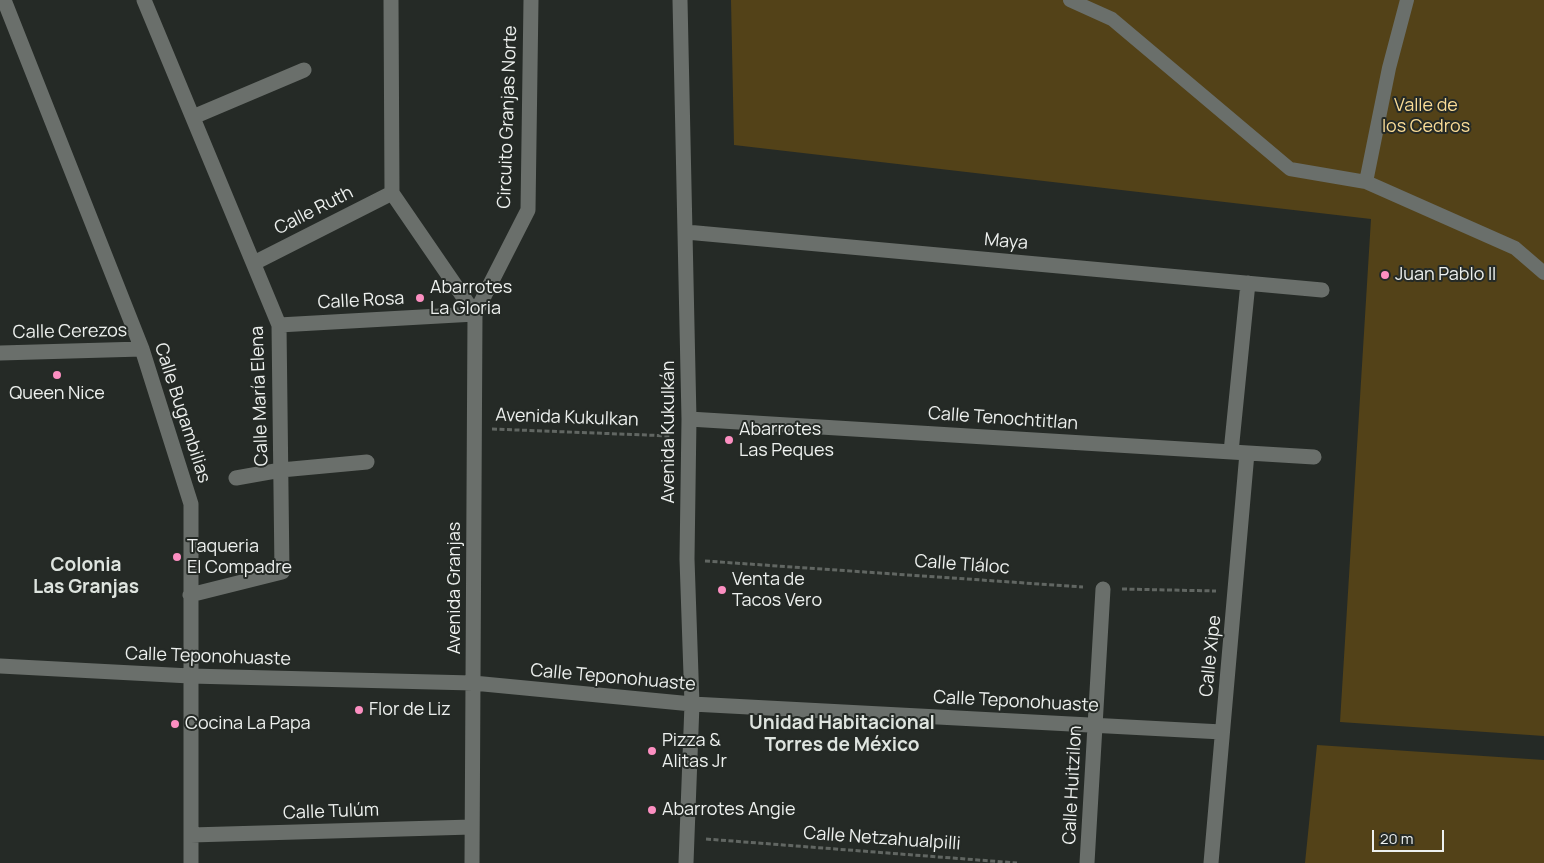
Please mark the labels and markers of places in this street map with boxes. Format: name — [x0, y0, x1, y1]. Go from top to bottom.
place label: Juan Pablo II — [1395, 264, 1496, 286]
marker: Juan Pablo II — [1379, 269, 1391, 281]
place label: Abarrotes La Gloria — [430, 277, 512, 320]
marker: Abarrotes La Gloria — [414, 292, 426, 304]
marker: Queen Nice — [51, 369, 63, 381]
place label: Queen Nice — [9, 383, 105, 405]
place label: Abarrotes Las Peques — [739, 419, 834, 462]
marker: Abarrotes Las Peques — [723, 434, 735, 446]
place label: Taqueria El Compadre — [187, 536, 292, 578]
marker: Taqueria El Compadre — [171, 551, 183, 563]
place label: Venta de Tacos Vero — [732, 569, 822, 612]
marker: Venta de Tacos Vero — [716, 584, 728, 596]
place label: Flor de Liz — [369, 699, 451, 721]
marker: Flor de Liz — [353, 704, 365, 716]
place label: Cocina La Papa — [185, 713, 311, 735]
marker: Cocina La Papa — [169, 718, 181, 730]
place label: Pizza & Alitas Jr — [662, 730, 727, 772]
marker: Pizza & Alitas Jr — [646, 745, 658, 757]
place label: Abarrotes Angie — [662, 799, 795, 821]
marker: Abarrotes Angie — [646, 804, 658, 816]

